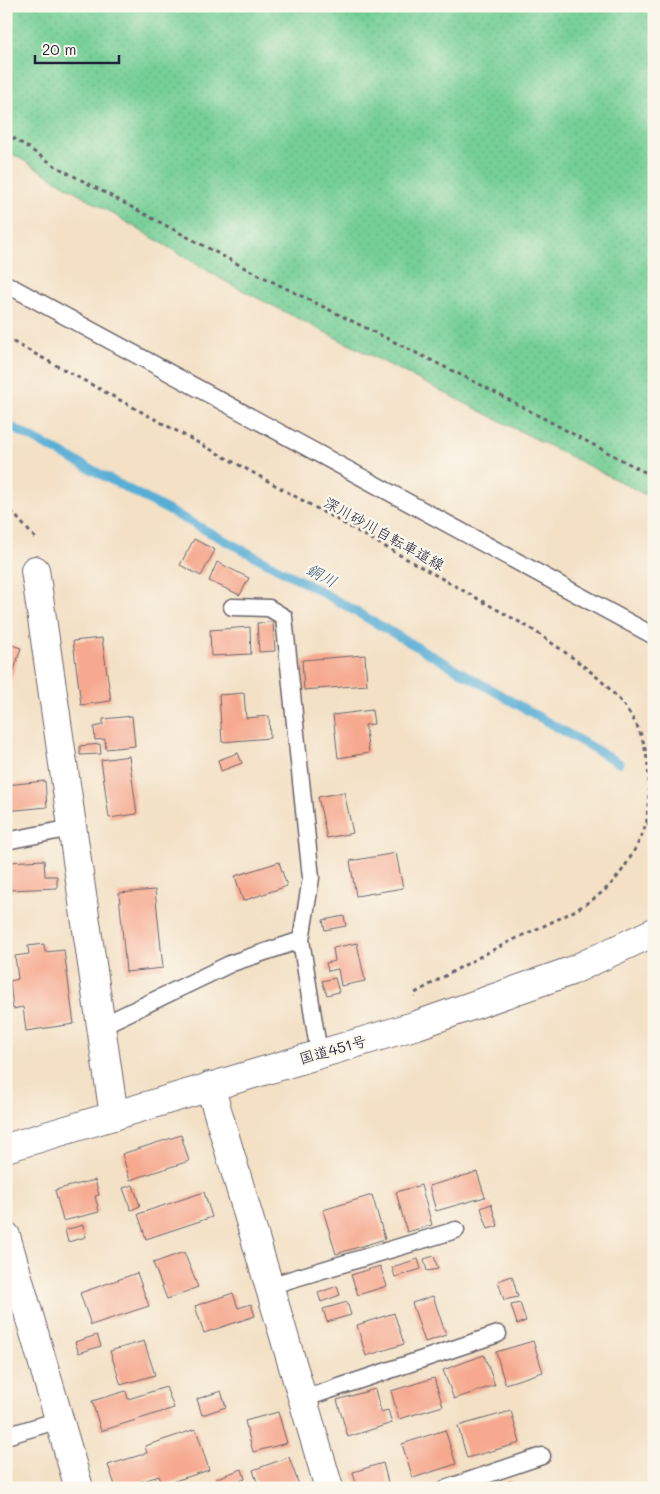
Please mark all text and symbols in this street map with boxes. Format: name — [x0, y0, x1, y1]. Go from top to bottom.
scale bar — [35, 32, 119, 64]
text: 20 m — [42, 39, 76, 59]
street label: 深川砂川自転車道線 — [321, 492, 448, 575]
water label: 銅川 — [303, 558, 341, 592]
street label: 国道451号 — [297, 1030, 369, 1068]

